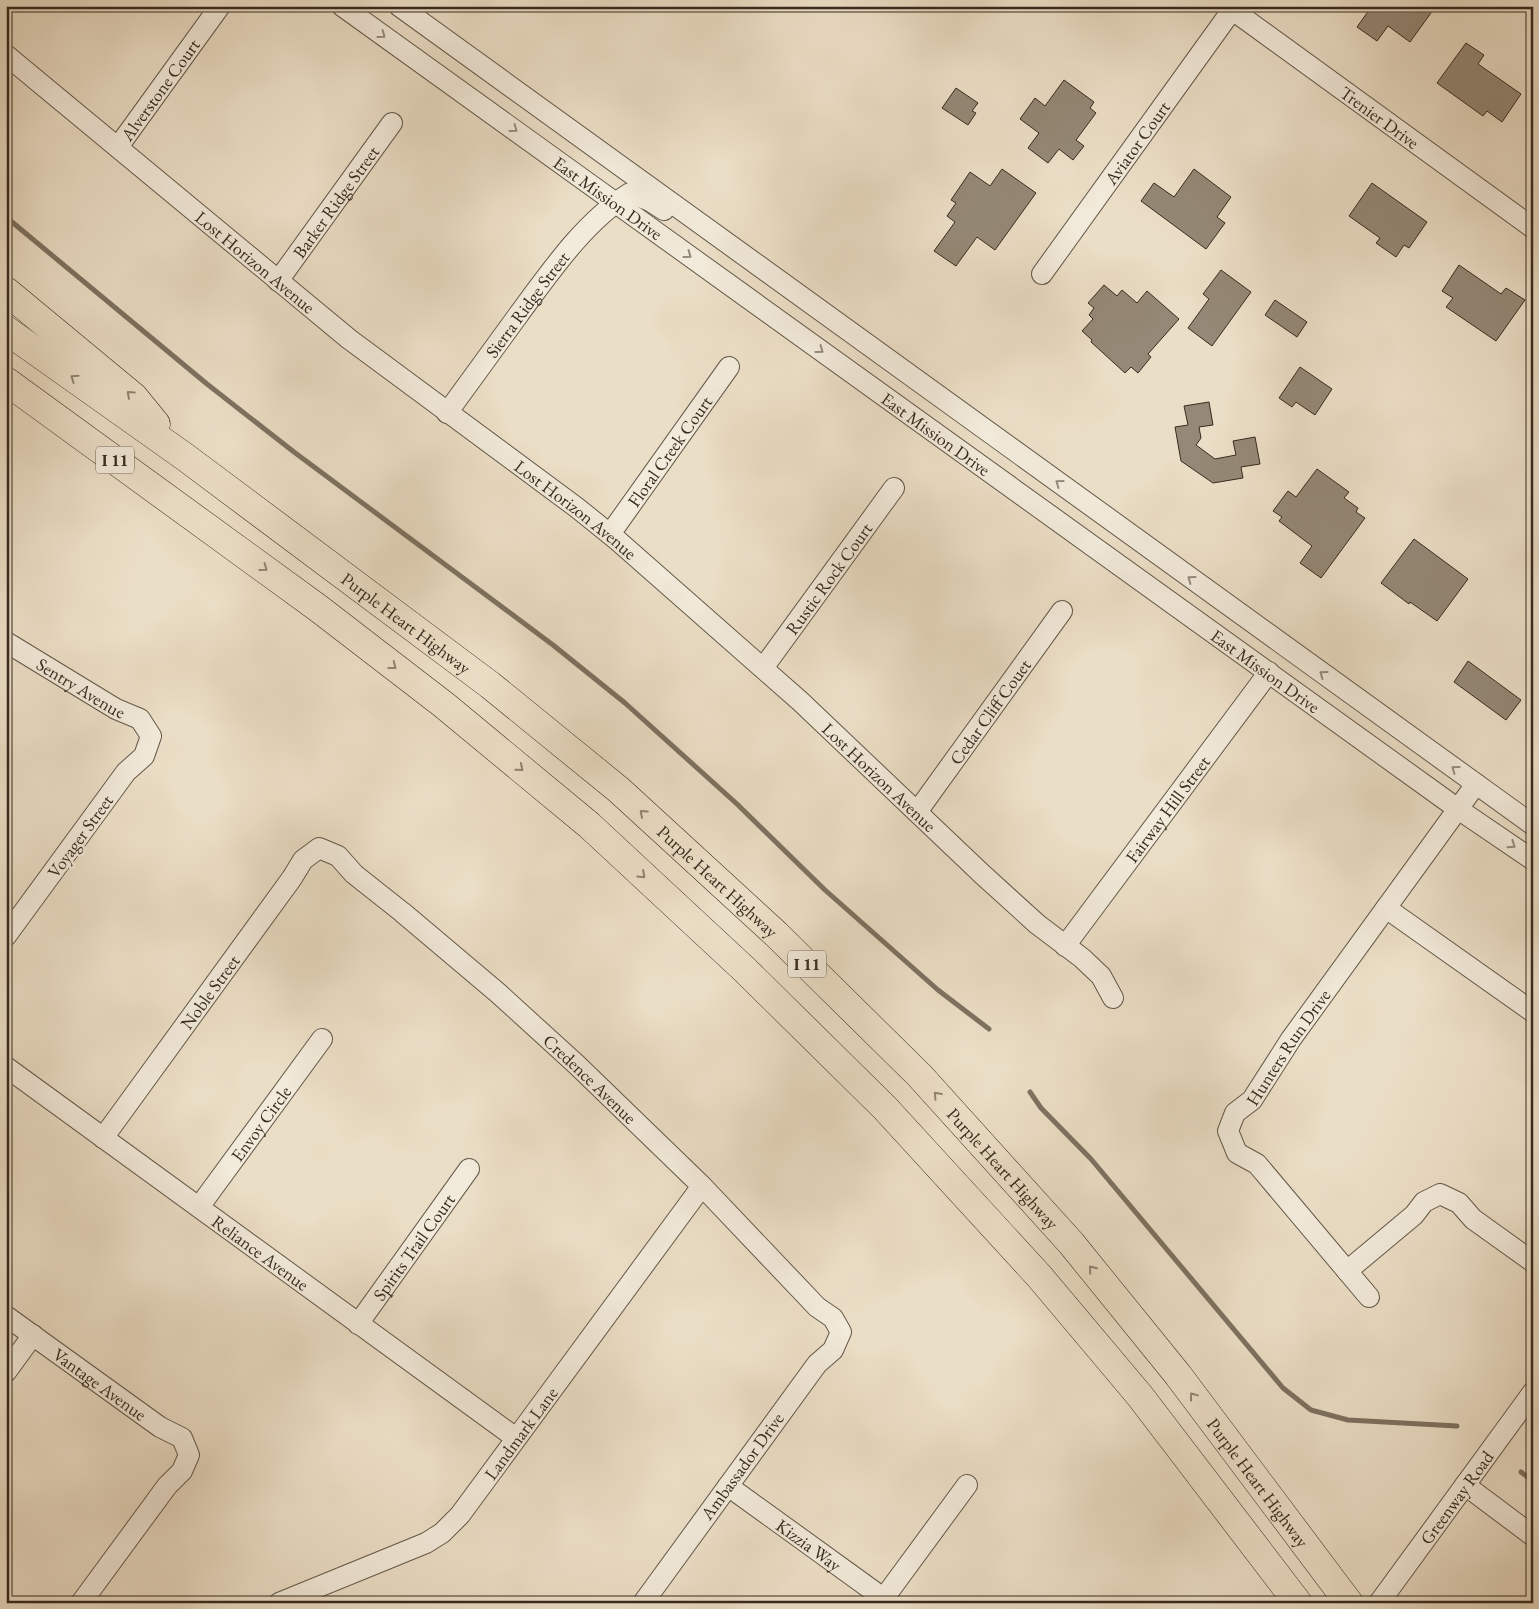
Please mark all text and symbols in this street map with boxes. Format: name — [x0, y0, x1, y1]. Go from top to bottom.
one-way arrow — [376, 29, 386, 38]
street label: Alverstone Court — [114, 34, 205, 146]
street label: Trenier Drive — [1336, 81, 1424, 153]
street label: Aviator Court — [1098, 96, 1175, 190]
one-way arrow — [508, 123, 518, 132]
street label: Barker Ridge Street — [287, 140, 384, 262]
street label: East Mission Drive — [549, 150, 667, 245]
street label: Lost Horizon Avenue — [191, 205, 320, 318]
street label: Sierra Ridge Street — [480, 246, 574, 362]
one-way arrow — [683, 249, 692, 258]
one-way arrow — [814, 344, 824, 353]
one-way arrow — [70, 375, 80, 384]
street label: East Mission Drive — [877, 386, 995, 481]
one-way arrow — [126, 391, 135, 400]
street label: Floral Creek Court — [622, 391, 717, 511]
road number: I 11 — [96, 446, 134, 474]
street label: Lost Horizon Avenue — [510, 454, 642, 564]
one-way arrow — [1055, 480, 1065, 489]
street label: Rustic Rock Court — [780, 517, 877, 639]
one-way arrow — [258, 562, 267, 570]
street label: Purple Heart Highway — [337, 567, 476, 679]
one-way arrow — [1187, 576, 1197, 585]
street label: East Mission Drive — [1207, 624, 1325, 718]
street label: Sentry Avenue — [33, 652, 129, 723]
street label: Cedar Cliff Couet — [944, 654, 1036, 769]
one-way arrow — [388, 660, 397, 669]
one-way arrow — [1319, 671, 1329, 680]
street label: Lost Horizon Avenue — [818, 717, 942, 836]
street label: Fairway Hill Street — [1120, 750, 1215, 867]
one-way arrow — [514, 762, 523, 770]
one-way arrow — [1452, 766, 1461, 774]
street label: Voyager Street — [42, 789, 118, 882]
one-way arrow — [640, 810, 649, 819]
street label: Purple Heart Highway — [653, 820, 783, 942]
one-way arrow — [1506, 839, 1516, 848]
one-way arrow — [637, 869, 646, 878]
street label: Noble Street — [175, 949, 244, 1033]
road number: I 11 — [788, 951, 826, 978]
street label: Hunters Run Drive — [1240, 984, 1335, 1110]
street label: Credence Avenue — [539, 1029, 642, 1128]
street label: Envoy Circle — [225, 1081, 296, 1166]
one-way arrow — [934, 1092, 943, 1101]
street label: Purple Heart Highway — [942, 1102, 1064, 1234]
street label: Spirits Trail Court — [367, 1188, 460, 1305]
street label: Reliance Avenue — [208, 1209, 314, 1295]
one-way arrow — [1089, 1266, 1097, 1275]
street label: Vantage Avenue — [49, 1342, 151, 1425]
street label: Landmark Lane — [479, 1382, 562, 1484]
one-way arrow — [1190, 1392, 1199, 1402]
street label: Ambassador Drive — [695, 1408, 789, 1525]
street label: Purple Heart Highway — [1202, 1413, 1315, 1552]
street label: Greenway Road — [1414, 1445, 1499, 1549]
street label: Kizzia Way — [772, 1513, 846, 1576]

